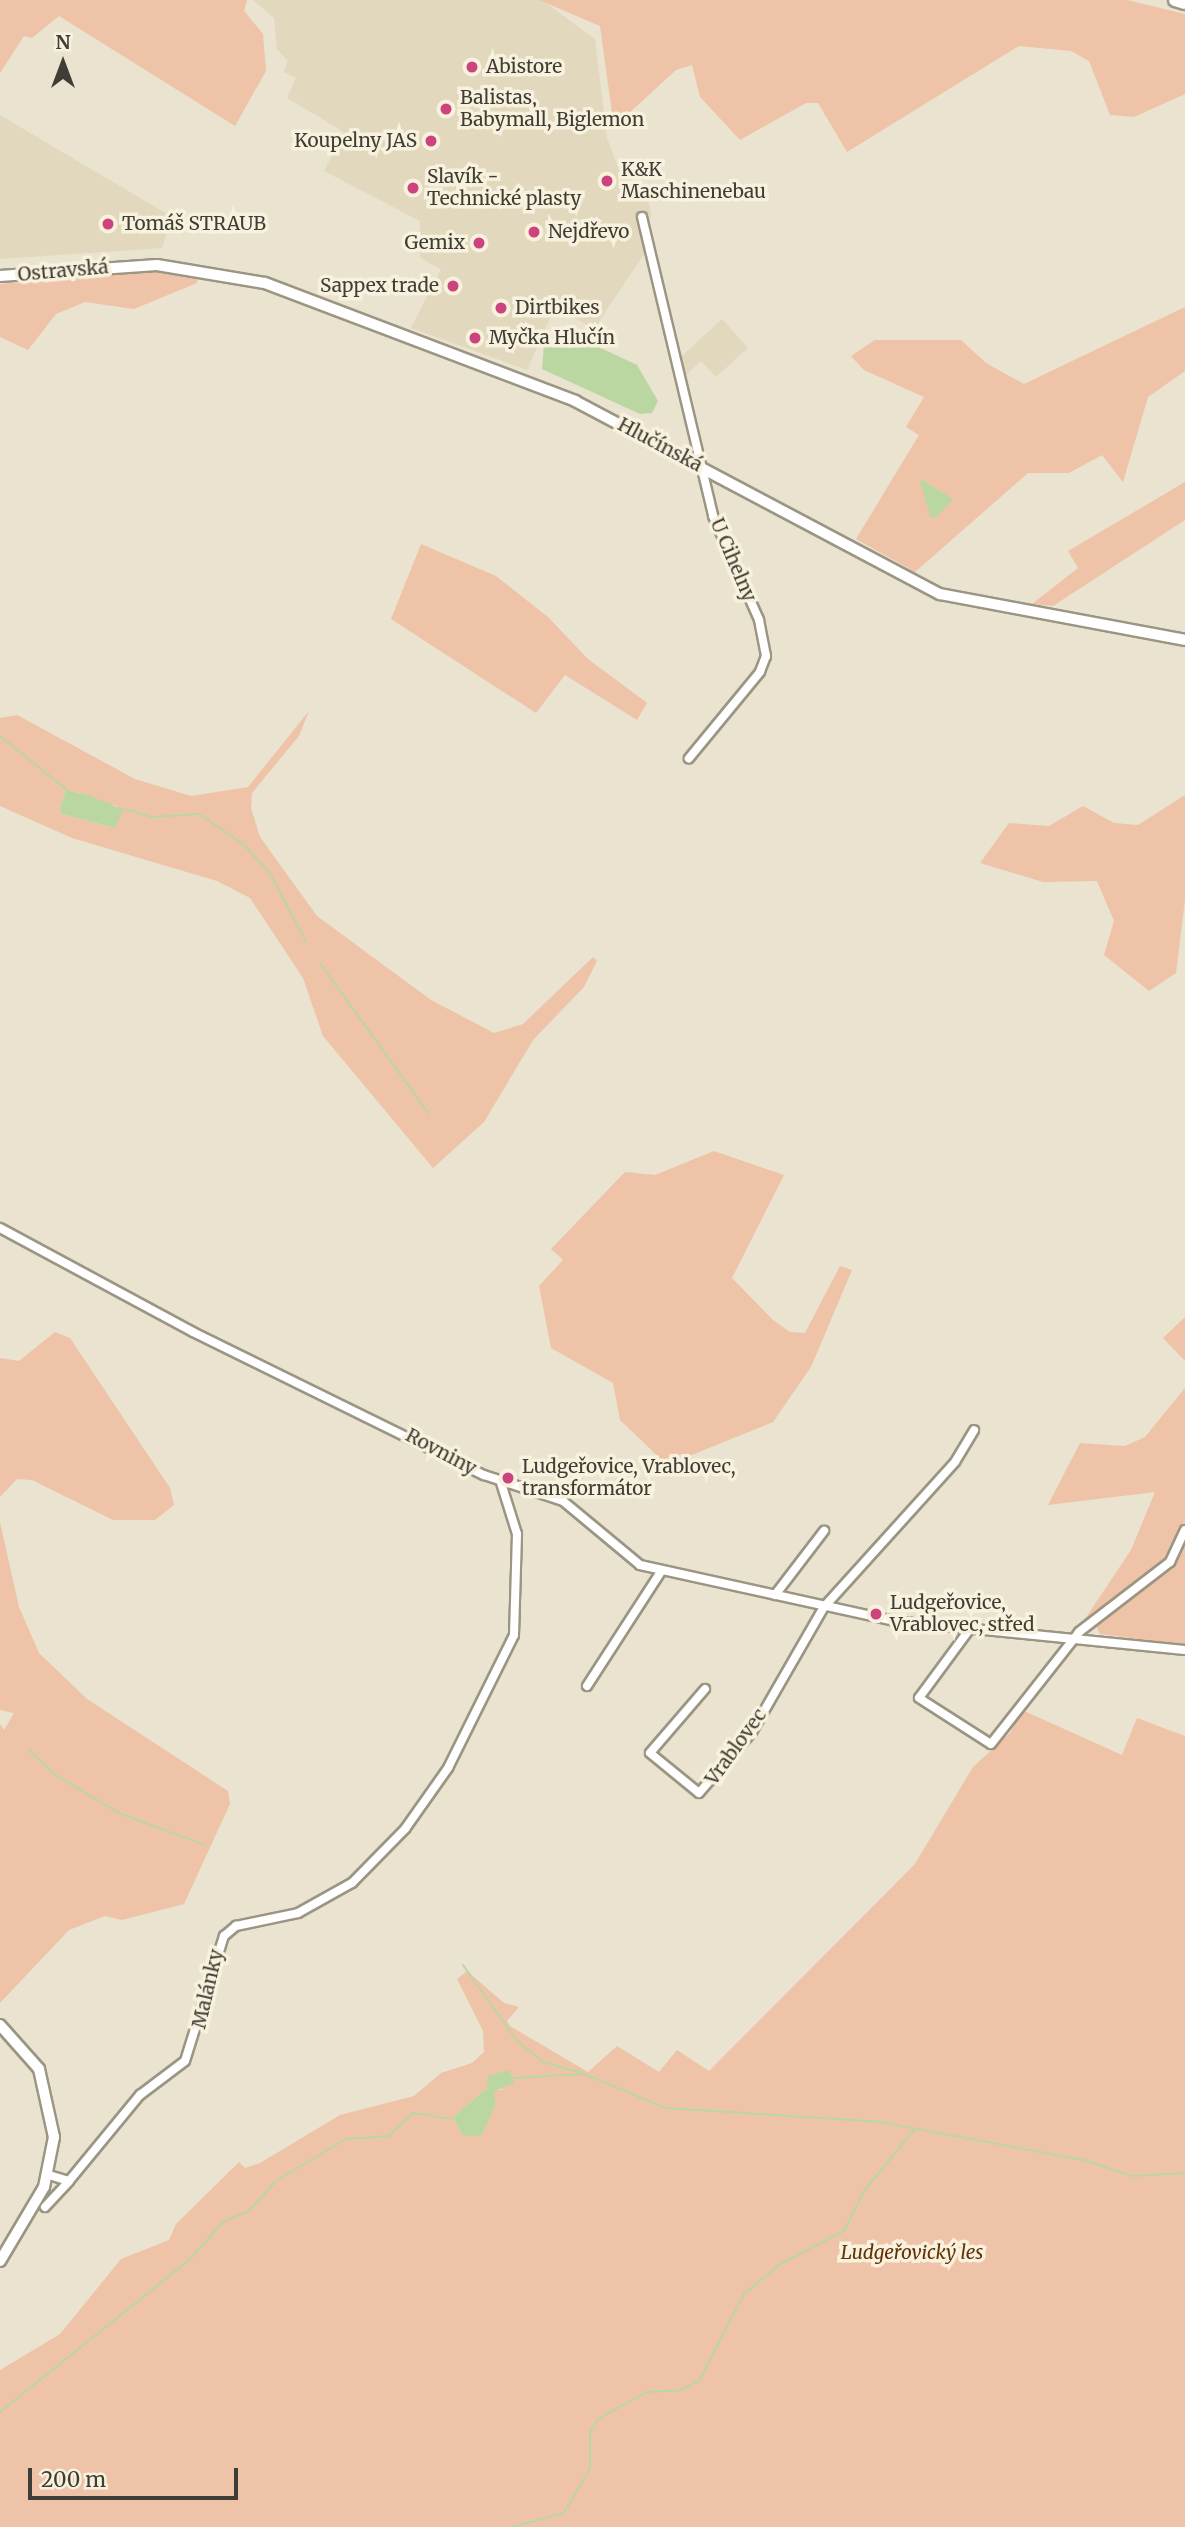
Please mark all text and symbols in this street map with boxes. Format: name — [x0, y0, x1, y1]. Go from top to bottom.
north arrow — [28, 28, 98, 98]
text: N — [55, 30, 71, 54]
place label: Abistore — [486, 56, 562, 78]
marker: Abistore — [464, 59, 480, 75]
place label: Balistas, Babymall, Biglemon — [460, 87, 644, 131]
marker: Balistas, Babymall, Biglemon — [438, 101, 454, 117]
place label: Koupelny JAS — [294, 130, 417, 152]
marker: Koupelny JAS — [423, 133, 439, 149]
place label: K&K Maschinenebau — [621, 159, 766, 203]
place label: Slavík - Technické plasty — [427, 166, 581, 210]
marker: K&K Maschinenebau — [599, 173, 615, 189]
marker: Slavík - Technické plasty — [405, 180, 421, 196]
place label: Tomáš STRAUB — [122, 213, 266, 235]
marker: Tomáš STRAUB — [100, 216, 116, 232]
place label: Nejdřevo — [548, 221, 629, 243]
marker: Nejdřevo — [526, 224, 542, 240]
place label: Gemix — [405, 232, 465, 254]
marker: Gemix — [471, 235, 487, 251]
street label: Ostravská — [17, 256, 109, 286]
place label: Sappex trade — [320, 275, 439, 297]
marker: Sappex trade — [445, 278, 461, 294]
place label: Dirtbikes — [515, 297, 600, 319]
marker: Dirtbikes — [493, 300, 509, 316]
place label: Myčka Hlučín — [489, 327, 615, 349]
marker: Myčka Hlučín — [467, 330, 483, 346]
street label: Hlučínská — [614, 413, 706, 477]
street label: U Cihelny — [705, 515, 761, 605]
street label: Rovniny — [402, 1424, 480, 1480]
place label: Ludgeřovice, Vrablovec, transformátor — [522, 1456, 736, 1500]
marker: Ludgeřovice, Vrablovec, transformátor — [500, 1470, 516, 1486]
place label: Ludgeřovice, Vrablovec, střed — [890, 1592, 1034, 1636]
marker: Ludgeřovice, Vrablovec, střed — [868, 1606, 884, 1622]
street label: Vrablovec — [701, 1704, 771, 1790]
street label: Malánky — [188, 1947, 228, 2031]
park label: Ludgeřovický les — [841, 2242, 983, 2264]
scale bar — [32, 2454, 242, 2498]
text: 200 m — [41, 2466, 106, 2493]

